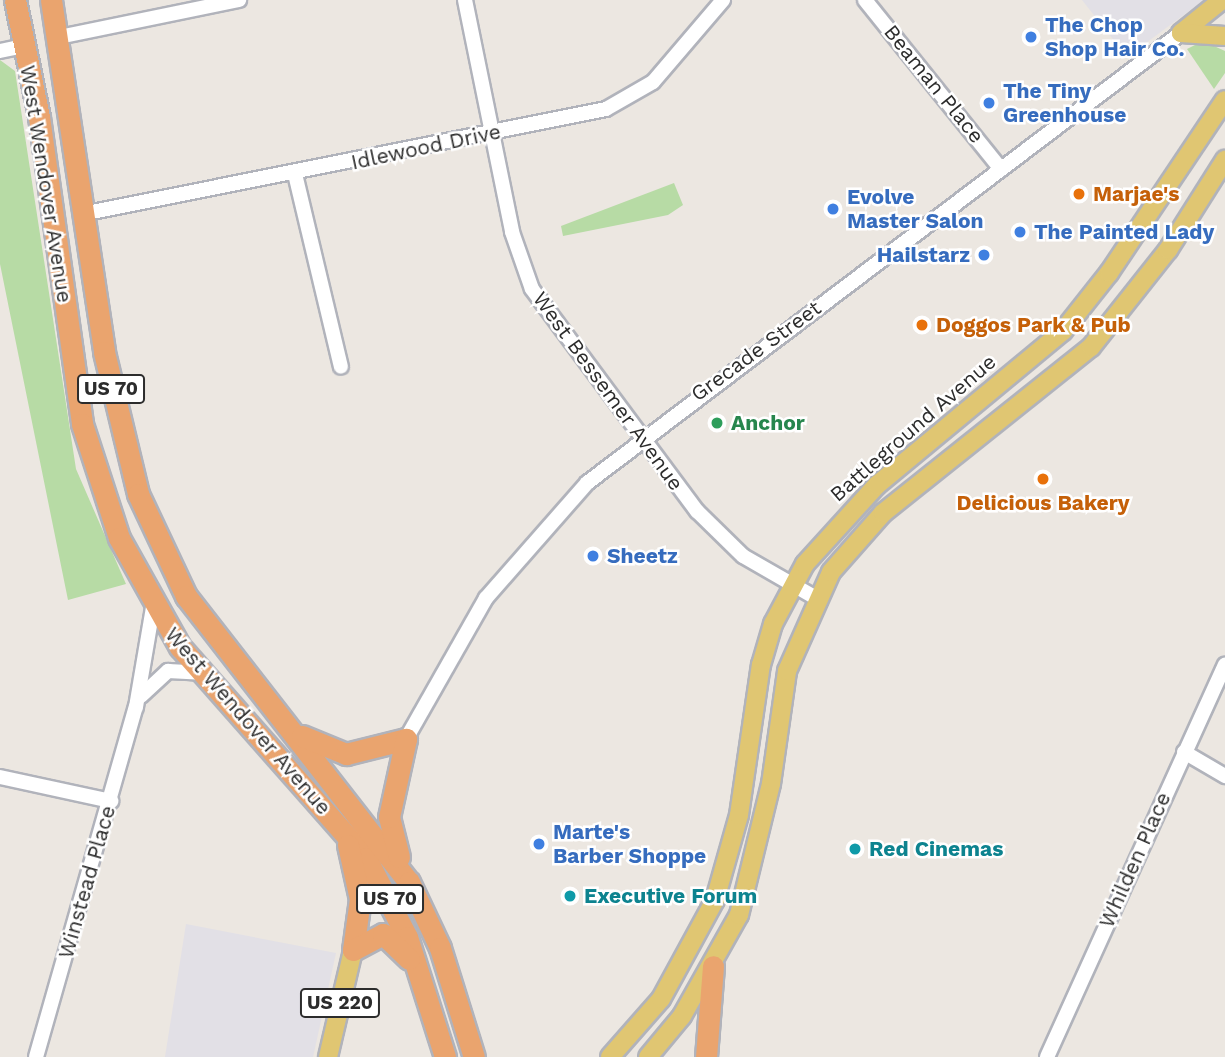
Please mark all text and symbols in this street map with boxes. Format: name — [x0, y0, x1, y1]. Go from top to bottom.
place label: The Chop Shop Hair Co. — [1045, 12, 1185, 62]
street label: Beaman Place — [879, 20, 989, 148]
marker: The Chop Shop Hair Co. — [1023, 29, 1039, 45]
street label: West Wendover Avenue — [15, 63, 77, 305]
place label: The Tiny Greenhouse — [1003, 78, 1126, 128]
marker: The Tiny Greenhouse — [981, 95, 997, 111]
street label: Idlewood Drive — [349, 119, 503, 175]
place label: Marjae's — [1093, 181, 1179, 207]
place label: Evolve Master Salon — [847, 184, 984, 234]
marker: Marjae's — [1071, 186, 1087, 202]
marker: Evolve Master Salon — [825, 201, 841, 217]
place label: The Painted Lady — [1034, 219, 1214, 245]
marker: The Painted Lady — [1012, 224, 1028, 240]
place label: Hailstarz — [877, 242, 970, 268]
marker: Hailstarz — [976, 247, 992, 263]
street label: West Bessemer Avenue — [527, 286, 689, 496]
street label: Grecade Street — [686, 295, 826, 407]
place label: Doggos Park & Pub — [936, 312, 1131, 338]
marker: Doggos Park & Pub — [914, 317, 930, 333]
street label: Battleground Avenue — [825, 349, 1001, 507]
road number: US 70 — [76, 374, 146, 404]
place label: Anchor — [731, 410, 805, 436]
marker: Anchor — [709, 415, 725, 431]
marker: Delicious Bakery — [1035, 471, 1051, 487]
place label: Delicious Bakery — [956, 490, 1130, 516]
place label: Sheetz — [607, 543, 678, 569]
marker: Sheetz — [585, 548, 601, 564]
street label: West Wendover Avenue — [159, 621, 337, 821]
street label: Whilden Place — [1094, 788, 1176, 932]
street label: Winstead Place — [53, 803, 121, 961]
place label: Marte's Barber Shoppe — [553, 819, 707, 869]
marker: Marte's Barber Shoppe — [531, 836, 547, 852]
place label: Red Cinemas — [869, 836, 1003, 862]
marker: Red Cinemas — [847, 841, 863, 857]
place label: Executive Forum — [584, 883, 757, 909]
road number: US 70 — [355, 884, 425, 914]
marker: Executive Forum — [562, 888, 578, 904]
road number: US 220 — [300, 987, 380, 1018]

